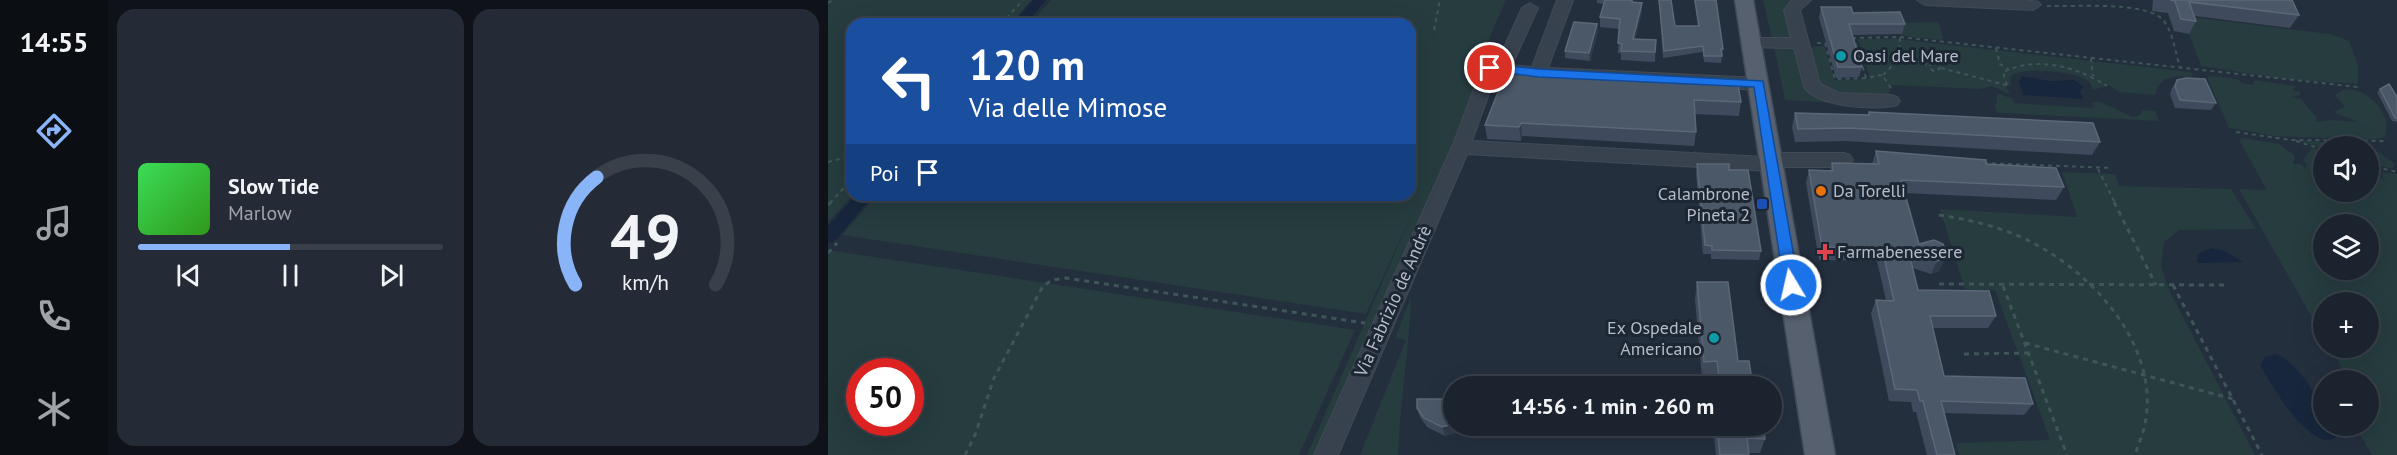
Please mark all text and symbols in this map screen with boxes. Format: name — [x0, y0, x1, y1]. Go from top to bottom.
text: 14:55 — [20, 25, 88, 59]
text: 120 m — [969, 37, 1085, 92]
icon: left — [870, 42, 948, 120]
pin — [1464, 42, 1515, 93]
place label: Oasi del Mare — [1853, 44, 1959, 67]
marker: Oasi del Mare — [1834, 49, 1848, 63]
icon: arrive — [1473, 51, 1506, 84]
text: Via delle Mimose — [969, 90, 1167, 124]
icon: directions — [33, 110, 75, 152]
map controls — [2313, 136, 2379, 436]
button: sound — [2313, 136, 2379, 202]
icon: arrive — [911, 156, 944, 189]
text: Poi — [870, 159, 899, 187]
text: Slow Tide — [228, 172, 319, 200]
place label: Da Torelli — [1833, 179, 1906, 202]
place label: Calambrone Pineta 2 — [1658, 182, 1750, 226]
marker: Da Torelli — [1814, 184, 1828, 198]
text: 49 — [610, 195, 681, 276]
marker: Calambrone Pineta 2 — [1755, 197, 1769, 211]
text: Marlow — [228, 200, 292, 226]
icon: music — [33, 202, 75, 244]
button: layers — [2313, 214, 2379, 280]
street label: Via Fabrizio de Andrè — [1348, 221, 1436, 381]
place label: Farmabenessere — [1837, 240, 1962, 263]
marker: Farmabenessere — [1818, 245, 1832, 259]
position arrow — [1759, 253, 1823, 317]
icon: previous — [172, 259, 205, 292]
icon: pause — [274, 259, 307, 292]
icon: next — [375, 259, 408, 292]
text: km/h — [622, 268, 669, 296]
button: + — [2313, 292, 2379, 358]
icon: phone — [33, 295, 75, 337]
place label: Ex Ospedale Americano — [1607, 316, 1702, 360]
marker: Ex Ospedale Americano — [1707, 331, 1721, 345]
speed limit sign: 50 — [846, 358, 924, 436]
button: − — [2313, 370, 2379, 436]
icon: climate — [33, 388, 75, 430]
text: 14:56 · 1 min · 260 m — [1511, 392, 1714, 420]

